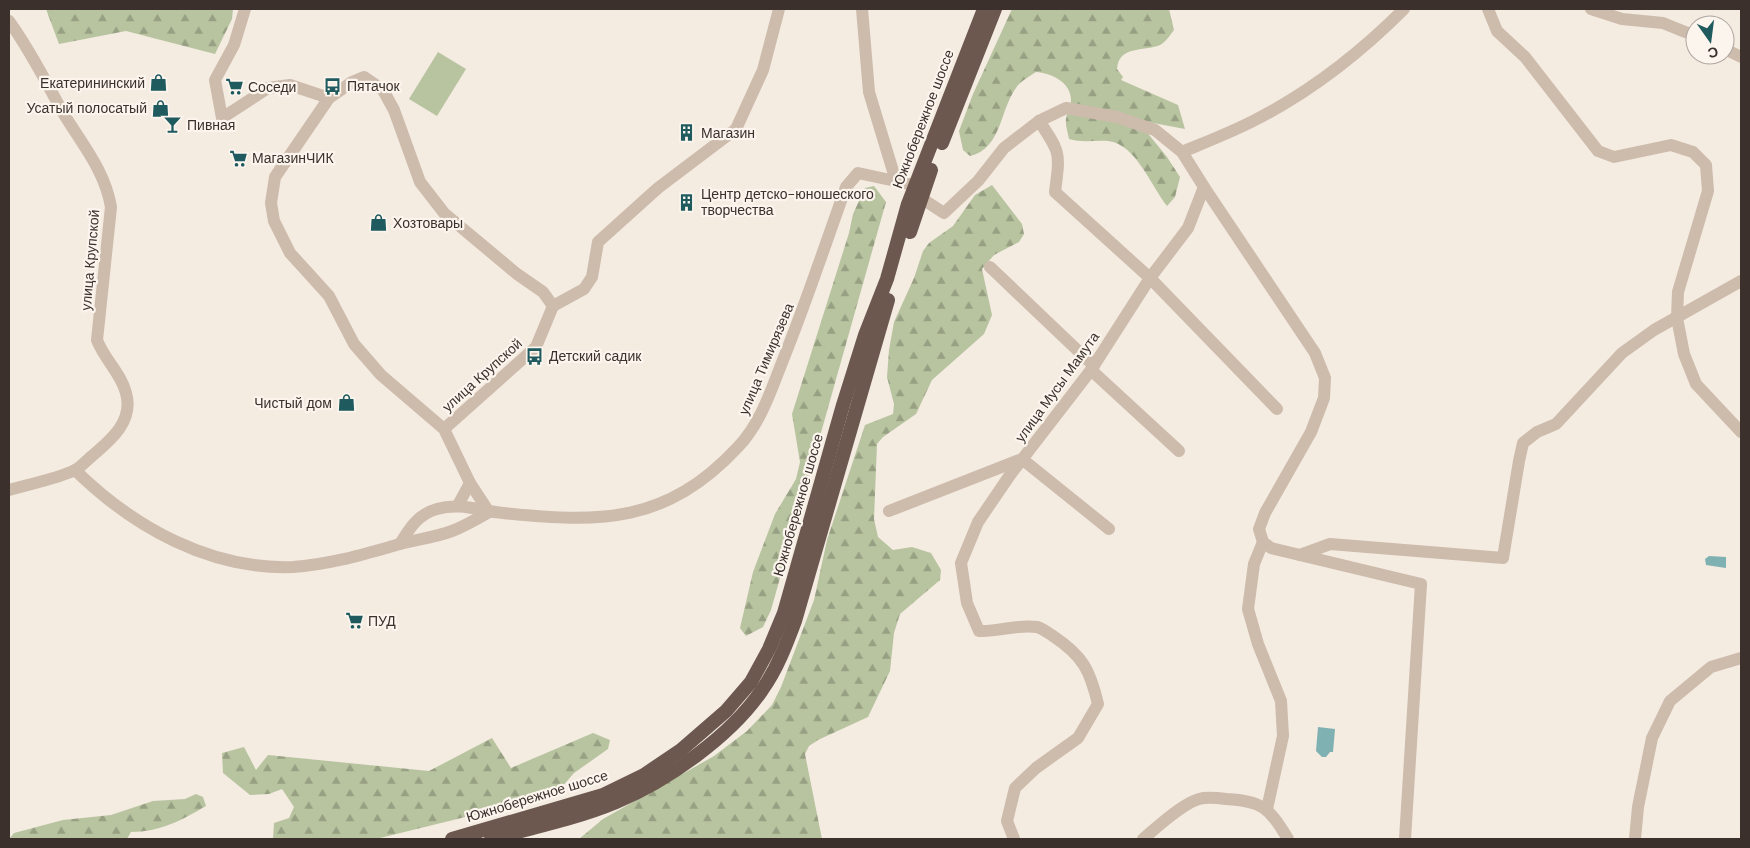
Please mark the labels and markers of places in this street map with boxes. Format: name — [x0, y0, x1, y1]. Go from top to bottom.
shop icon: Екатерининский — [149, 73, 169, 93]
place label: Екатерининский — [40, 74, 145, 92]
bus stop icon: Пятачок — [323, 76, 343, 96]
supermarket icon: Соседи — [224, 77, 244, 97]
place label: Пятачок — [347, 77, 400, 95]
place label: Соседи — [248, 78, 296, 96]
shop icon: Усатый полосатый — [151, 98, 171, 118]
place label: Усатый полосатый — [27, 99, 147, 117]
bar icon: Пивная — [163, 115, 183, 135]
place label: Пивная — [187, 116, 235, 134]
building icon: Магазин — [677, 123, 697, 143]
place label: Магазин — [701, 124, 755, 142]
supermarket icon: МагазинЧИК — [228, 148, 248, 168]
place label: МагазинЧИК — [252, 149, 334, 167]
place label: Центр детско-юношеского творчества — [701, 185, 874, 219]
building icon: Центр детско-юношеского творчества — [677, 192, 697, 212]
shop icon: Хозтовары — [369, 213, 389, 233]
place label: Хозтовары — [393, 214, 463, 232]
bus stop icon: Детский садик — [525, 346, 545, 366]
place label: Детский садик — [549, 347, 642, 365]
shop icon: Чистый дом — [336, 393, 356, 413]
place label: Чистый дом — [254, 394, 332, 412]
supermarket icon: ПУД — [344, 611, 364, 631]
place label: ПУД — [368, 612, 396, 630]

